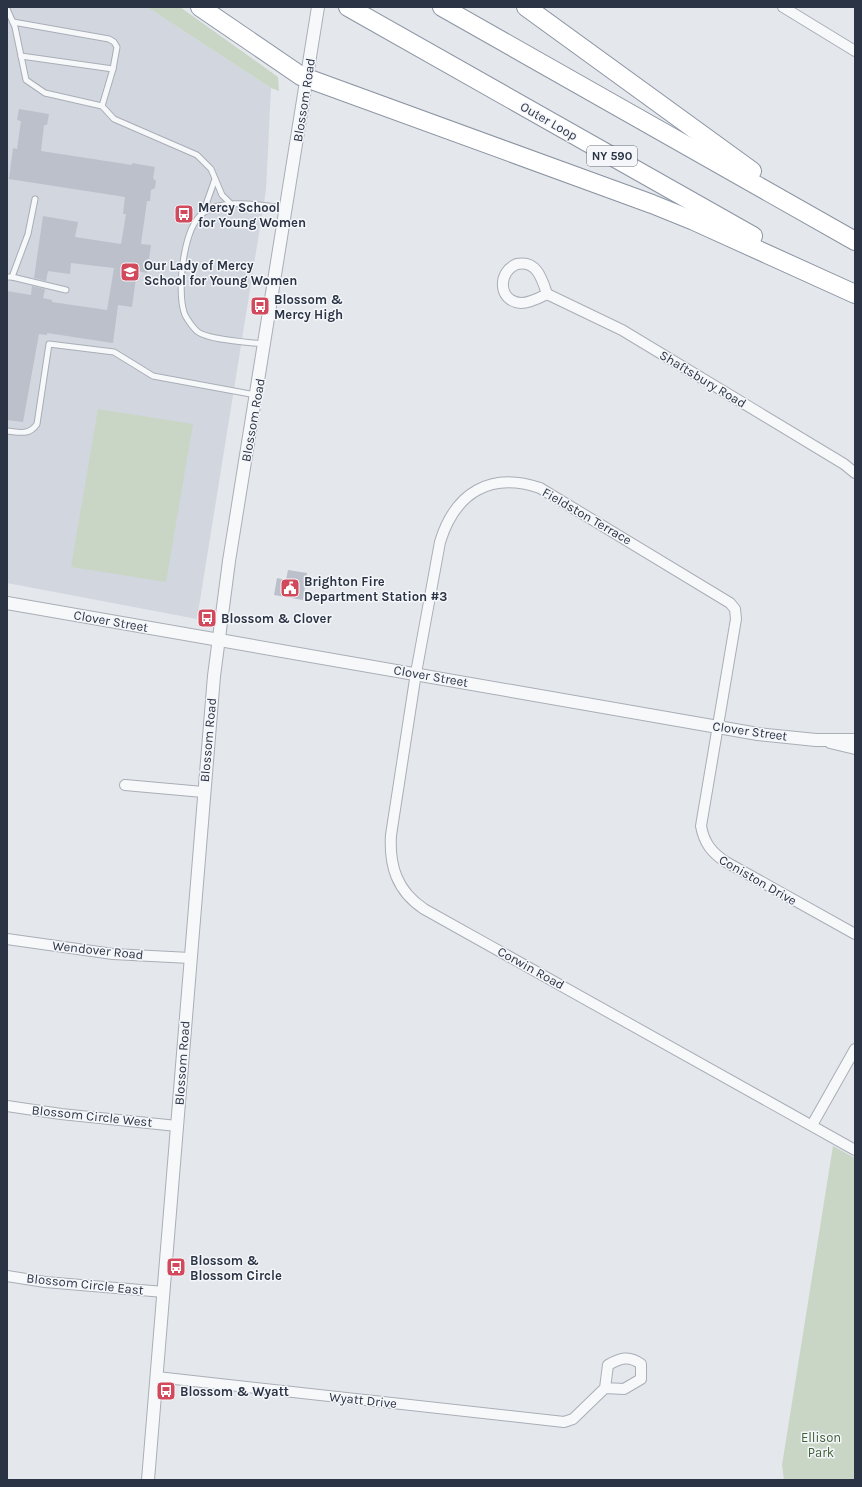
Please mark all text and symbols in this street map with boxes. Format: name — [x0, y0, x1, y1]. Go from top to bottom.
street label: Blossom Road — [290, 57, 318, 143]
street label: Outer Loop — [518, 99, 580, 143]
road number: NY 590 — [587, 146, 637, 166]
place label: Mercy School for Young Women — [198, 200, 306, 230]
bus stop icon: Mercy School for Young Women — [173, 203, 195, 225]
place label: Our Lady of Mercy School for Young Women — [144, 258, 297, 288]
school or university icon: Our Lady of Mercy School for Young Women — [119, 261, 141, 283]
place label: Blossom & Mercy High — [274, 292, 343, 322]
bus stop icon: Blossom & Mercy High — [249, 295, 271, 317]
street label: Shaftsbury Road — [657, 347, 749, 411]
street label: Blossom Road — [238, 377, 268, 463]
street label: Fieldston Terrace — [540, 484, 635, 548]
place label: Brighton Fire Department Station #3 — [304, 574, 447, 604]
public building icon: Brighton Fire Department Station #3 — [279, 577, 301, 599]
street label: Clover Street — [73, 607, 150, 635]
bus stop icon: Blossom & Clover — [196, 607, 218, 629]
place label: Blossom & Clover — [221, 611, 332, 626]
street label: Clover Street — [393, 662, 470, 690]
street label: Blossom Road — [197, 697, 219, 783]
street label: Clover Street — [712, 718, 788, 744]
street label: Coniston Drive — [717, 852, 800, 908]
street label: Wendover Road — [52, 938, 144, 962]
street label: Corwin Road — [495, 944, 567, 992]
street label: Blossom Road — [172, 1020, 192, 1106]
street label: Blossom Circle West — [31, 1102, 153, 1130]
place label: Blossom & Blossom Circle — [190, 1253, 282, 1283]
bus stop icon: Blossom & Blossom Circle — [165, 1256, 187, 1278]
street label: Blossom Circle East — [26, 1270, 144, 1298]
bus stop icon: Blossom & Wyatt — [155, 1380, 177, 1402]
place label: Blossom & Wyatt — [180, 1384, 289, 1399]
street label: Wyatt Drive — [328, 1389, 398, 1411]
park label: Ellison Park — [801, 1430, 841, 1460]

